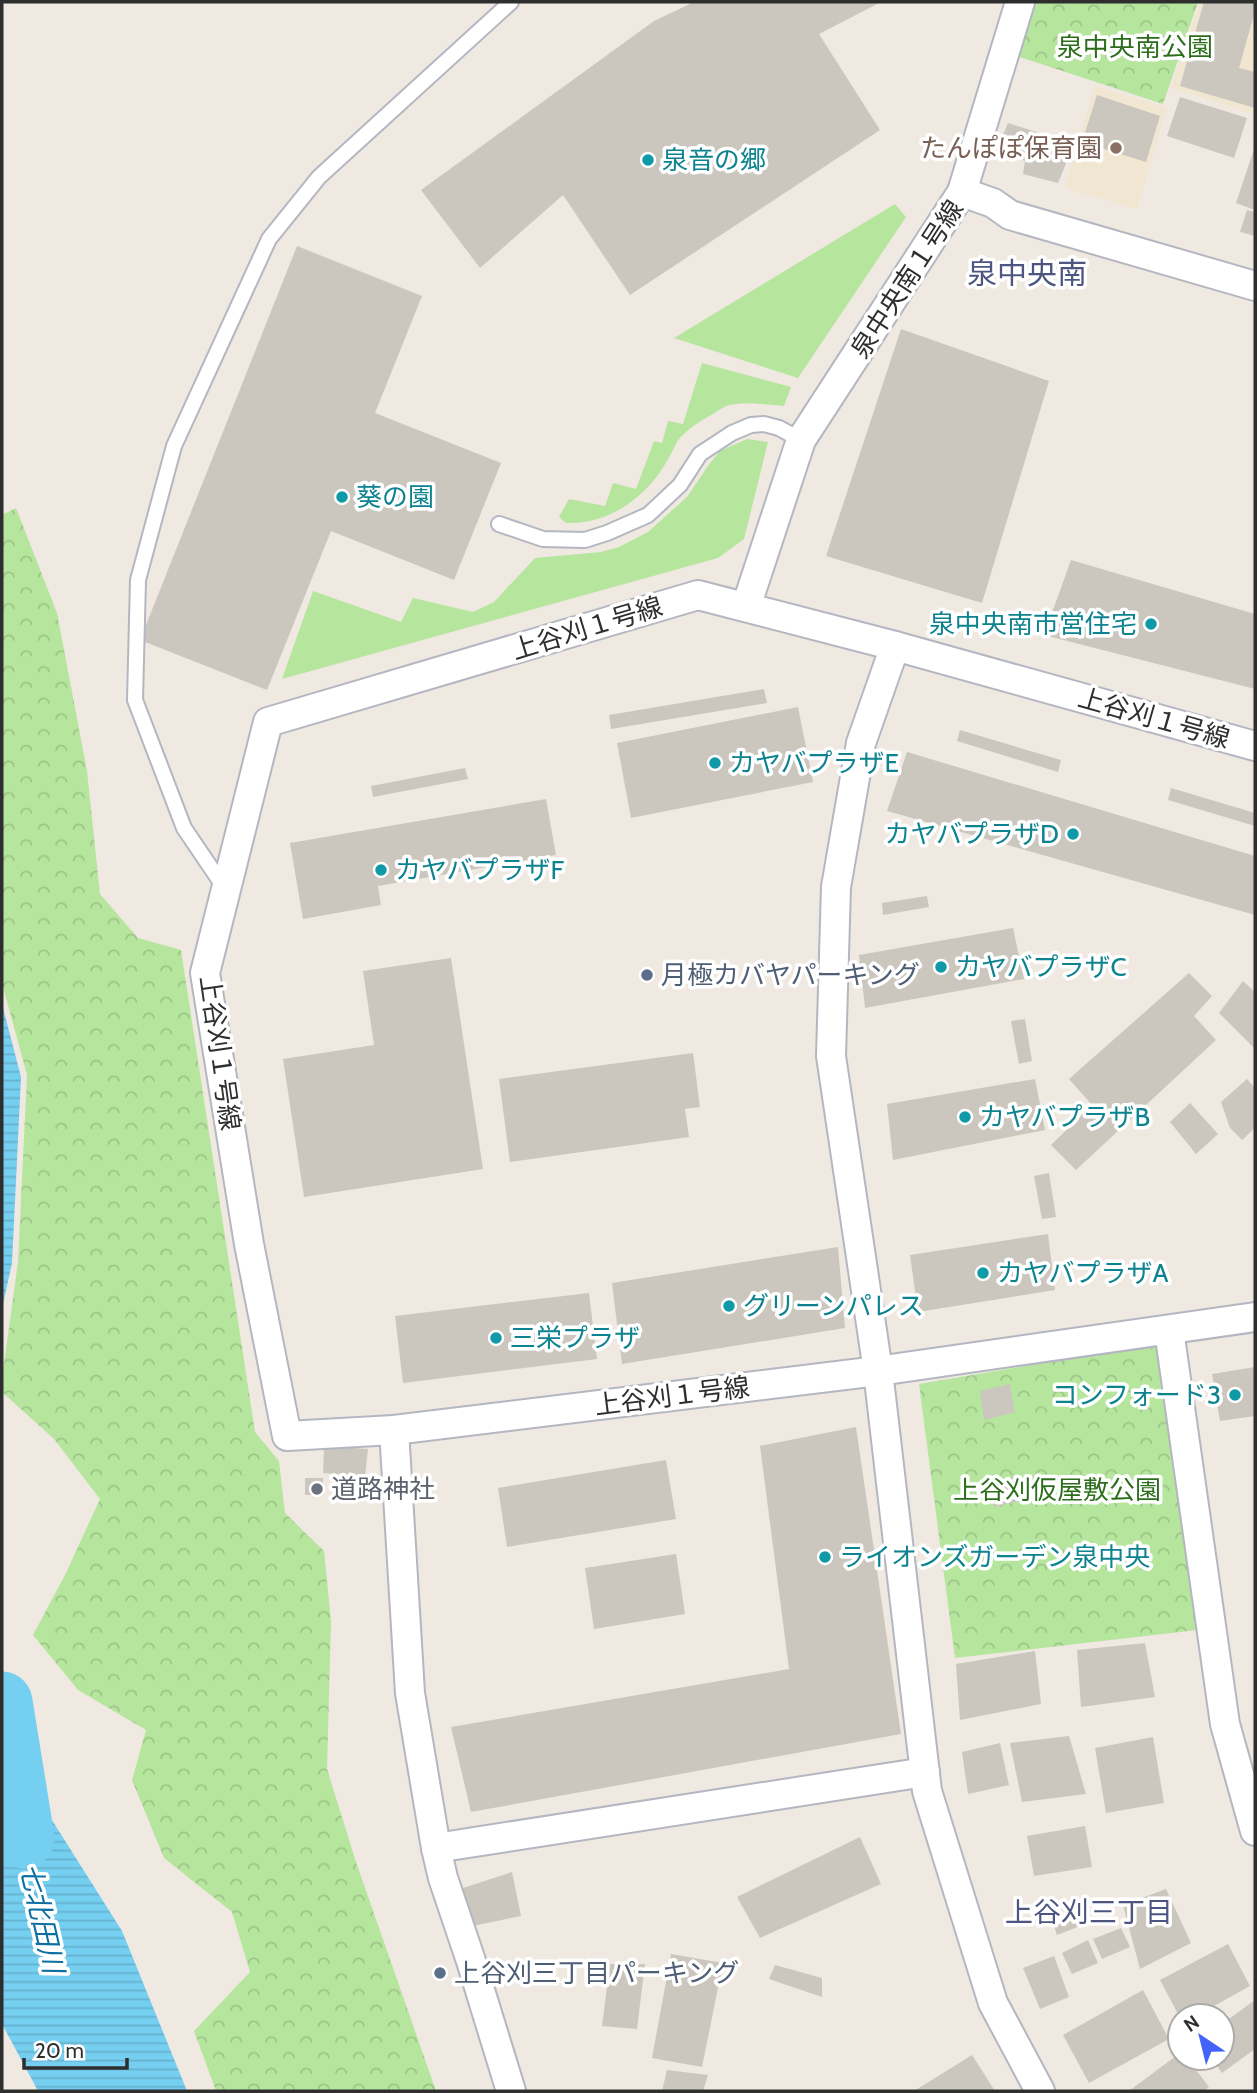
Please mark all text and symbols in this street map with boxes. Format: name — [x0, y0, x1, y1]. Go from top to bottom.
park label: 泉中央南公園 — [1057, 31, 1213, 63]
place label: たんぽぽ保育園 — [920, 132, 1102, 164]
marker: たんぽぽ保育園 — [1108, 140, 1124, 156]
place label: 泉音の郷 — [662, 144, 766, 176]
marker: 泉音の郷 — [640, 152, 656, 168]
street label: 泉中央南１号線 — [844, 194, 970, 364]
district label: 泉中央南 — [967, 255, 1087, 292]
place label: 葵の園 — [356, 481, 434, 513]
marker: 葵の園 — [334, 489, 350, 505]
street label: 上谷刈１号線 — [508, 590, 666, 666]
place label: 泉中央南市営住宅 — [929, 608, 1137, 640]
marker: 泉中央南市営住宅 — [1143, 616, 1159, 632]
street label: 上谷刈１号線 — [1075, 681, 1233, 755]
place label: カヤバプラザE — [729, 747, 899, 779]
marker: カヤバプラザE — [707, 755, 723, 771]
place label: カヤバプラザD — [885, 818, 1059, 850]
marker: カヤバプラザD — [1065, 826, 1081, 842]
place label: カヤバプラザF — [395, 854, 564, 886]
marker: カヤバプラザF — [373, 862, 389, 878]
place label: カヤバプラザC — [955, 951, 1127, 983]
place label: 月極カバヤパーキング — [661, 959, 920, 991]
marker: カヤバプラザC — [933, 959, 949, 975]
marker: 月極カバヤパーキング — [639, 967, 655, 983]
street label: 上谷刈１号線 — [193, 974, 247, 1132]
place label: カヤバプラザB — [979, 1101, 1150, 1133]
marker: カヤバプラザB — [957, 1109, 973, 1125]
place label: カヤバプラザA — [997, 1257, 1169, 1289]
marker: カヤバプラザA — [975, 1265, 991, 1281]
place label: グリーンパレス — [743, 1290, 924, 1322]
marker: グリーンパレス — [721, 1298, 737, 1314]
place label: 三栄プラザ — [510, 1322, 640, 1354]
marker: 三栄プラザ — [488, 1330, 504, 1346]
street label: 上谷刈１号線 — [593, 1371, 751, 1421]
place label: コンフォード3 — [1052, 1379, 1221, 1411]
marker: コンフォード3 — [1227, 1387, 1243, 1403]
place label: 道路神社 — [331, 1473, 435, 1505]
park label: 上谷刈仮屋敷公園 — [953, 1474, 1161, 1506]
marker: 道路神社 — [309, 1481, 325, 1497]
place label: ライオンズガーデン泉中央 — [839, 1541, 1150, 1573]
marker: ライオンズガーデン泉中央 — [817, 1549, 833, 1565]
water label: 七北田川 — [13, 1860, 72, 1979]
district label: 上谷刈三丁目 — [1005, 1895, 1173, 1929]
place label: 上谷刈三丁目パーキング — [454, 1957, 739, 1989]
marker: 上谷刈三丁目パーキング — [432, 1965, 448, 1981]
north arrow — [1166, 2002, 1236, 2072]
text: N — [1179, 2010, 1204, 2037]
scale bar — [24, 2026, 128, 2070]
text: 20 m — [35, 2038, 84, 2063]

